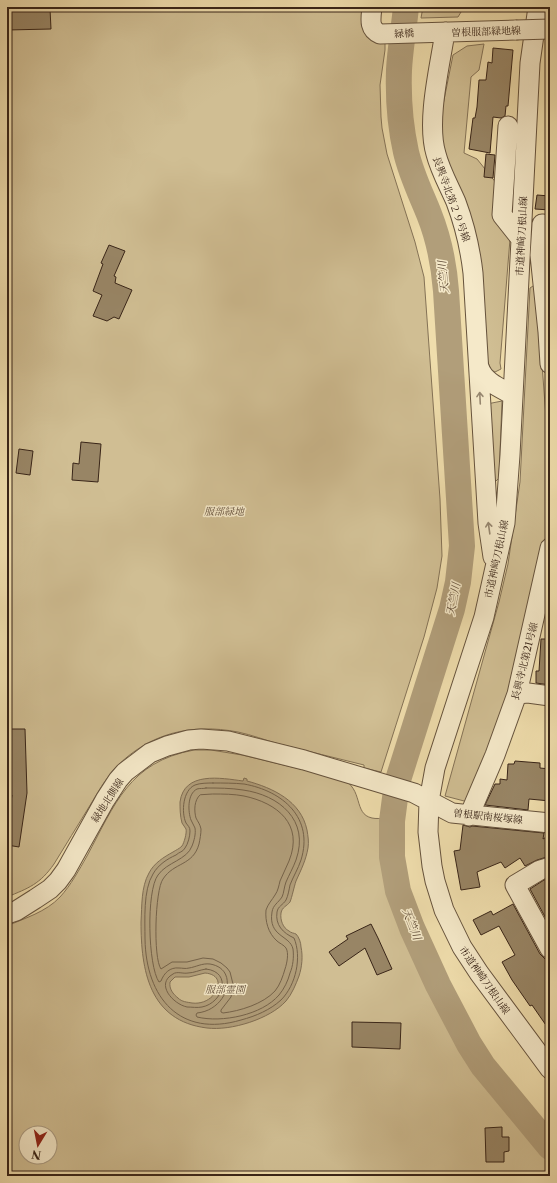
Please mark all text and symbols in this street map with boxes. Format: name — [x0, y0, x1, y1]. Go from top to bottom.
street label: 曽根服部緑地線 — [451, 24, 521, 39]
street label: 緑橋 — [394, 26, 414, 41]
street label: 長興寺北第２９号線 — [430, 155, 473, 244]
street label: 市道神崎刀根山線 — [513, 196, 530, 276]
water label: 天竺川 — [435, 259, 451, 294]
one-way arrow — [477, 392, 484, 405]
park label: 服部緑地 — [204, 505, 245, 518]
street label: 市道神崎刀根山線 — [482, 519, 511, 600]
one-way arrow — [485, 521, 493, 534]
water label: 天竺川 — [443, 580, 463, 617]
street label: 長興寺北第21号線 — [509, 621, 540, 701]
street label: 緑地北側線 — [88, 776, 126, 825]
street label: 曽根駅南桜塚線 — [452, 806, 523, 827]
water label: 天竺川 — [400, 906, 425, 943]
street label: 市道神崎刀根山線 — [456, 944, 513, 1017]
park label: 服部霊園 — [205, 983, 247, 996]
north arrow — [18, 1125, 58, 1165]
text: N — [30, 1147, 42, 1163]

